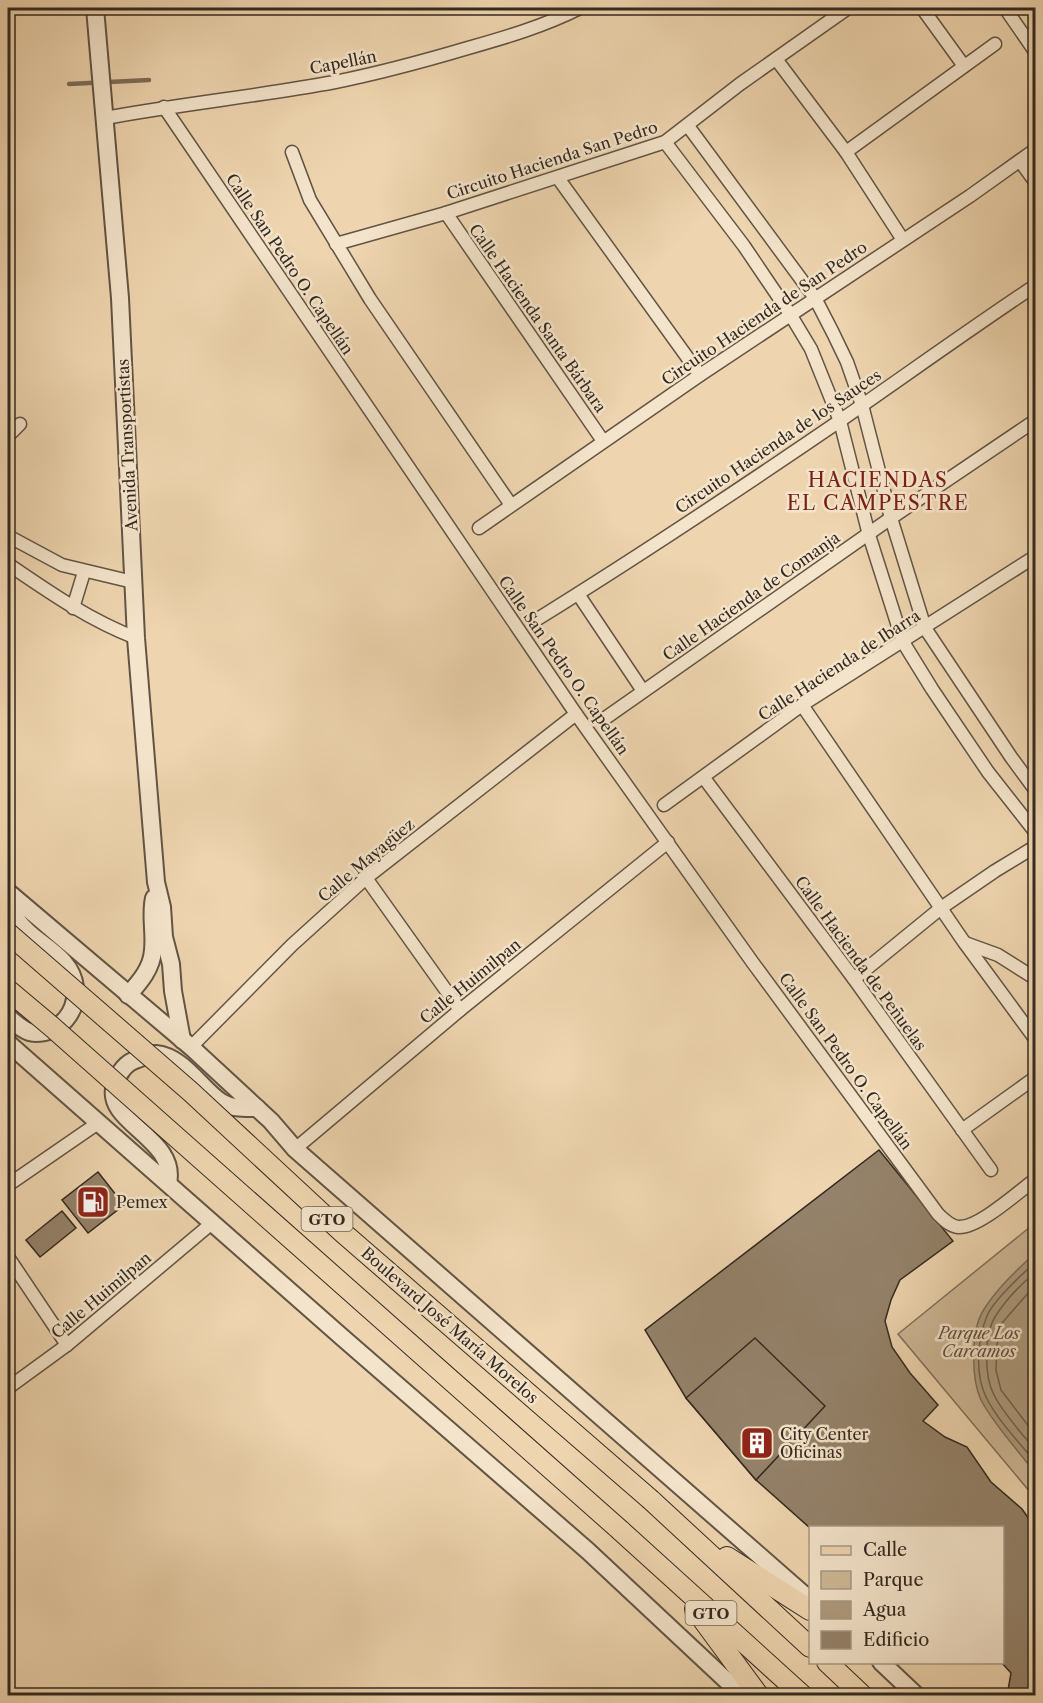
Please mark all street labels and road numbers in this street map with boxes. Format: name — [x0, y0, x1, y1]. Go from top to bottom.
street label: Capellán — [308, 46, 378, 78]
street label: Circuito Hacienda San Pedro — [444, 116, 660, 204]
street label: Calle San Pedro O. Capellán — [222, 170, 358, 358]
street label: Calle Hacienda Santa Bárbara — [465, 220, 611, 417]
street label: Circuito Hacienda de San Pedro — [657, 237, 871, 389]
street label: Avenida Transportistas — [112, 358, 142, 533]
street label: Circuito Hacienda de los Sauces — [671, 364, 885, 518]
street label: Calle Hacienda de Comanja — [659, 527, 844, 665]
street label: Calle San Pedro O. Capellán — [494, 572, 634, 758]
street label: Calle Hacienda de Ibarra — [754, 605, 924, 725]
street label: Calle Mayagüez — [314, 814, 418, 906]
street label: Calle Hacienda de Peñuelas — [791, 872, 931, 1054]
street label: Calle Huimilpan — [415, 934, 525, 1028]
street label: Calle San Pedro O. Capellán — [775, 969, 917, 1153]
road number: GTO — [302, 1207, 352, 1231]
street label: Boulevard José María Morelos — [357, 1243, 543, 1407]
street label: Calle Huimilpan — [47, 1247, 155, 1343]
road number: GTO — [686, 1601, 736, 1625]

